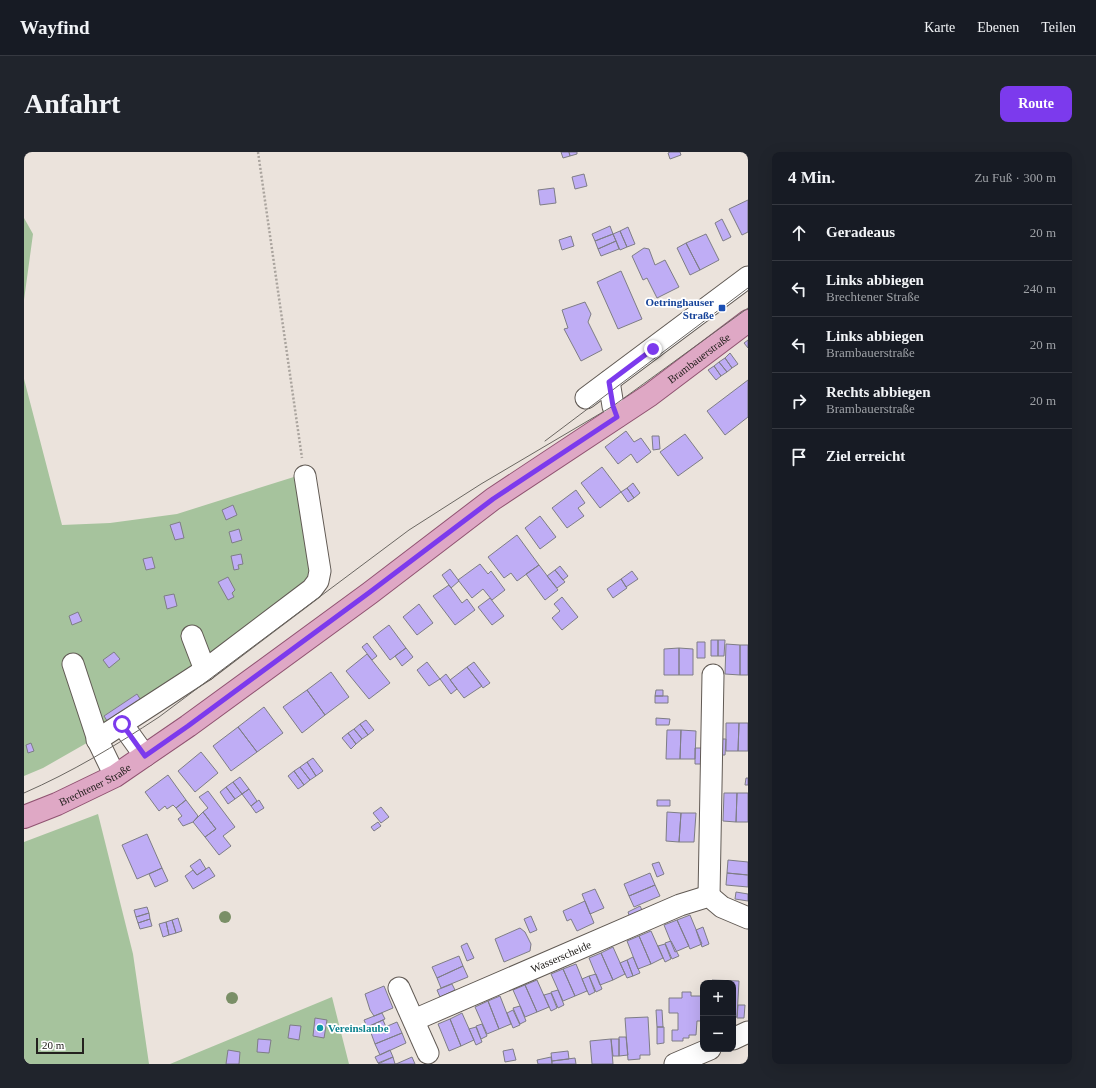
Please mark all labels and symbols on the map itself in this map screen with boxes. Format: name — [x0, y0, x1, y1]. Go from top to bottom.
place label: Oetringhauser Straße — [646, 296, 714, 321]
marker: Oetringhauser Straße — [717, 303, 727, 313]
street label: Brambauerstraße — [665, 331, 732, 386]
route end — [644, 340, 662, 358]
route start — [113, 715, 131, 733]
street label: Brechtener Straße — [57, 761, 133, 808]
street label: Wasserscheide — [529, 938, 593, 975]
place label: Vereinslaube — [328, 1022, 389, 1034]
marker: Vereinslaube — [315, 1023, 325, 1033]
scale bar — [36, 1036, 84, 1055]

